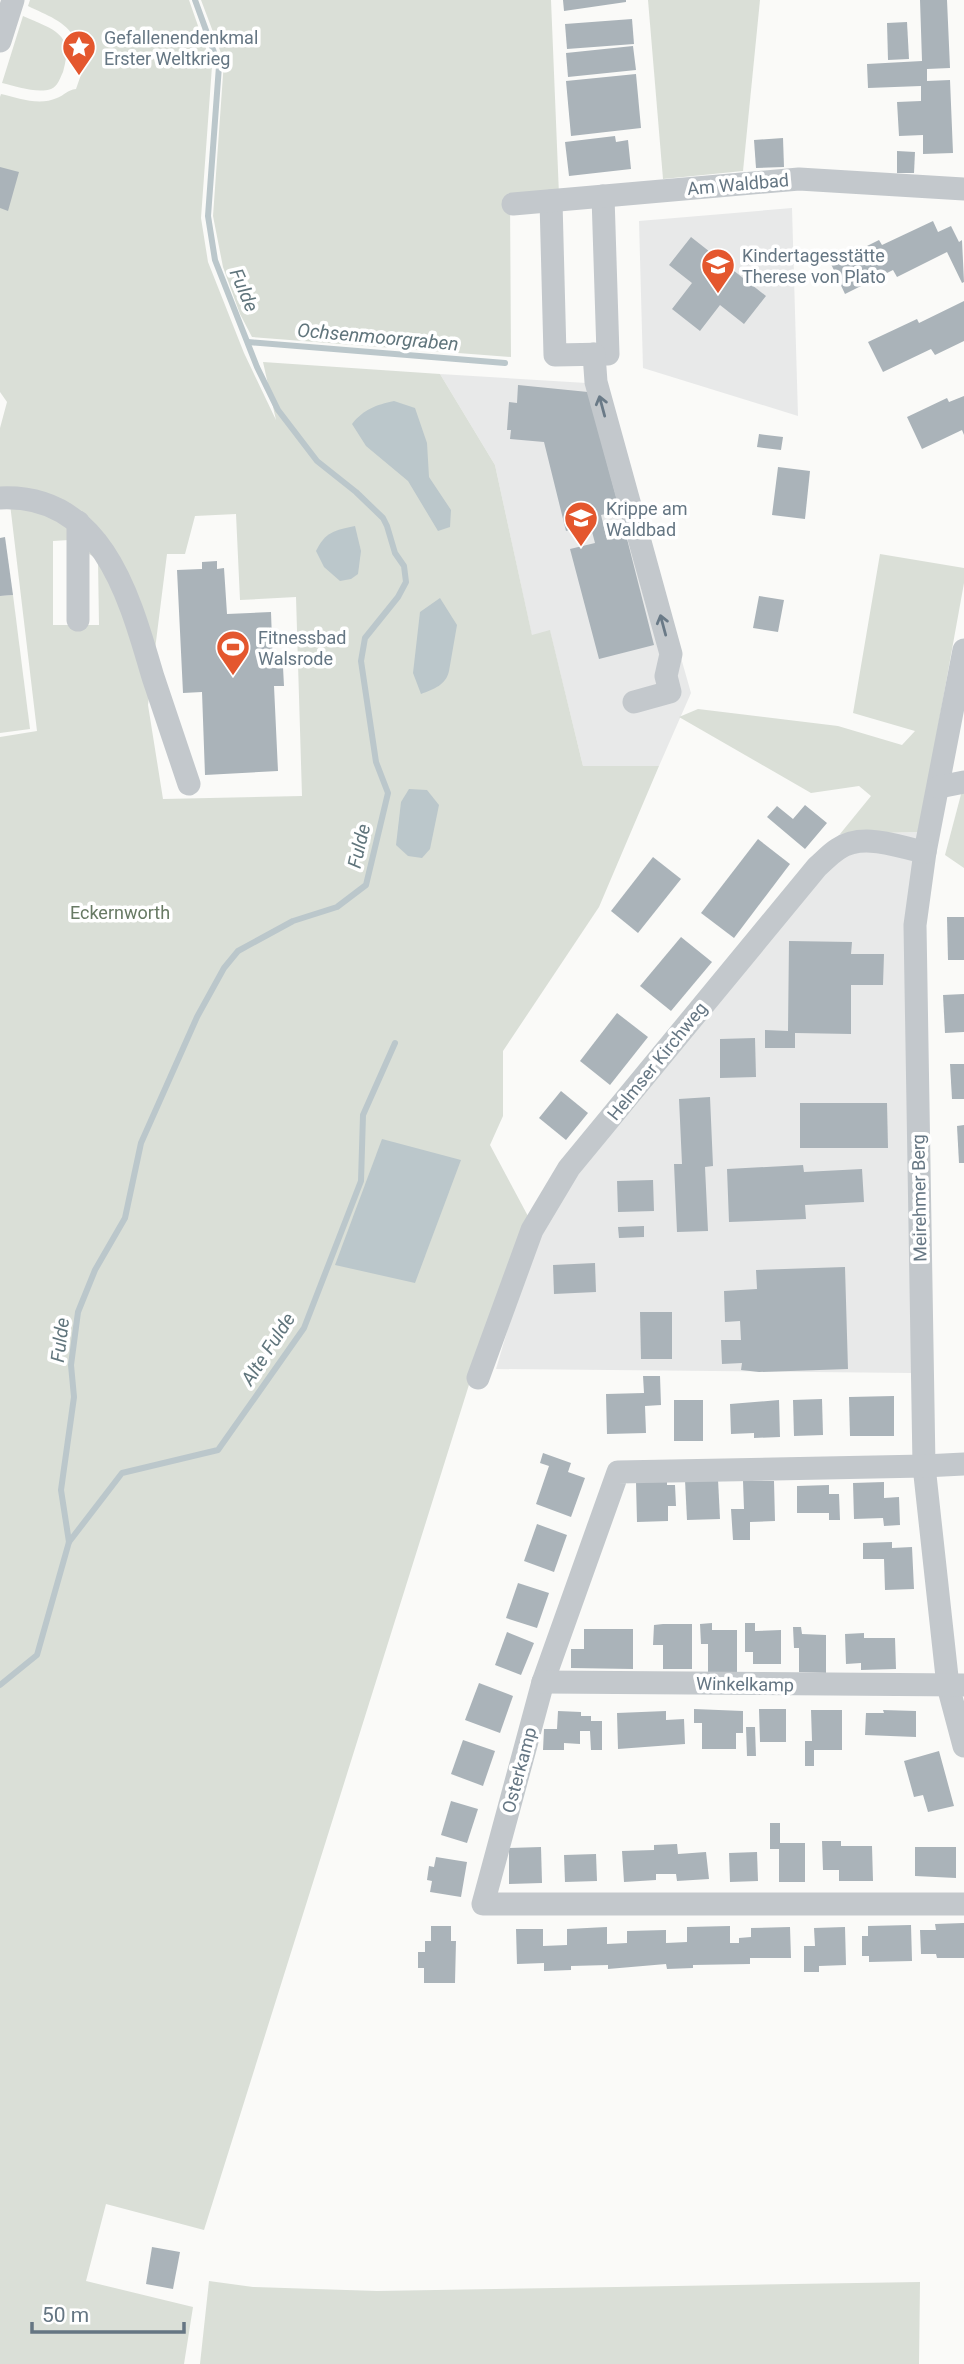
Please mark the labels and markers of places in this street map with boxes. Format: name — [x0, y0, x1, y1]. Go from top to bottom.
place label: Gefallenendenkmal Erster Weltkrieg — [104, 27, 258, 69]
place icon: Gefallenendenkmal Erster Weltkrieg — [60, 28, 98, 77]
place label: Kindertagesstätte Therese von Plato — [742, 245, 886, 287]
school or university icon: Kindertagesstätte Therese von Plato — [699, 246, 737, 295]
place label: Krippe am Waldbad — [606, 498, 688, 540]
school or university icon: Krippe am Waldbad — [562, 499, 600, 548]
place label: Fitnessbad Walsrode — [258, 627, 346, 669]
sports icon: Fitnessbad Walsrode — [214, 628, 252, 677]

